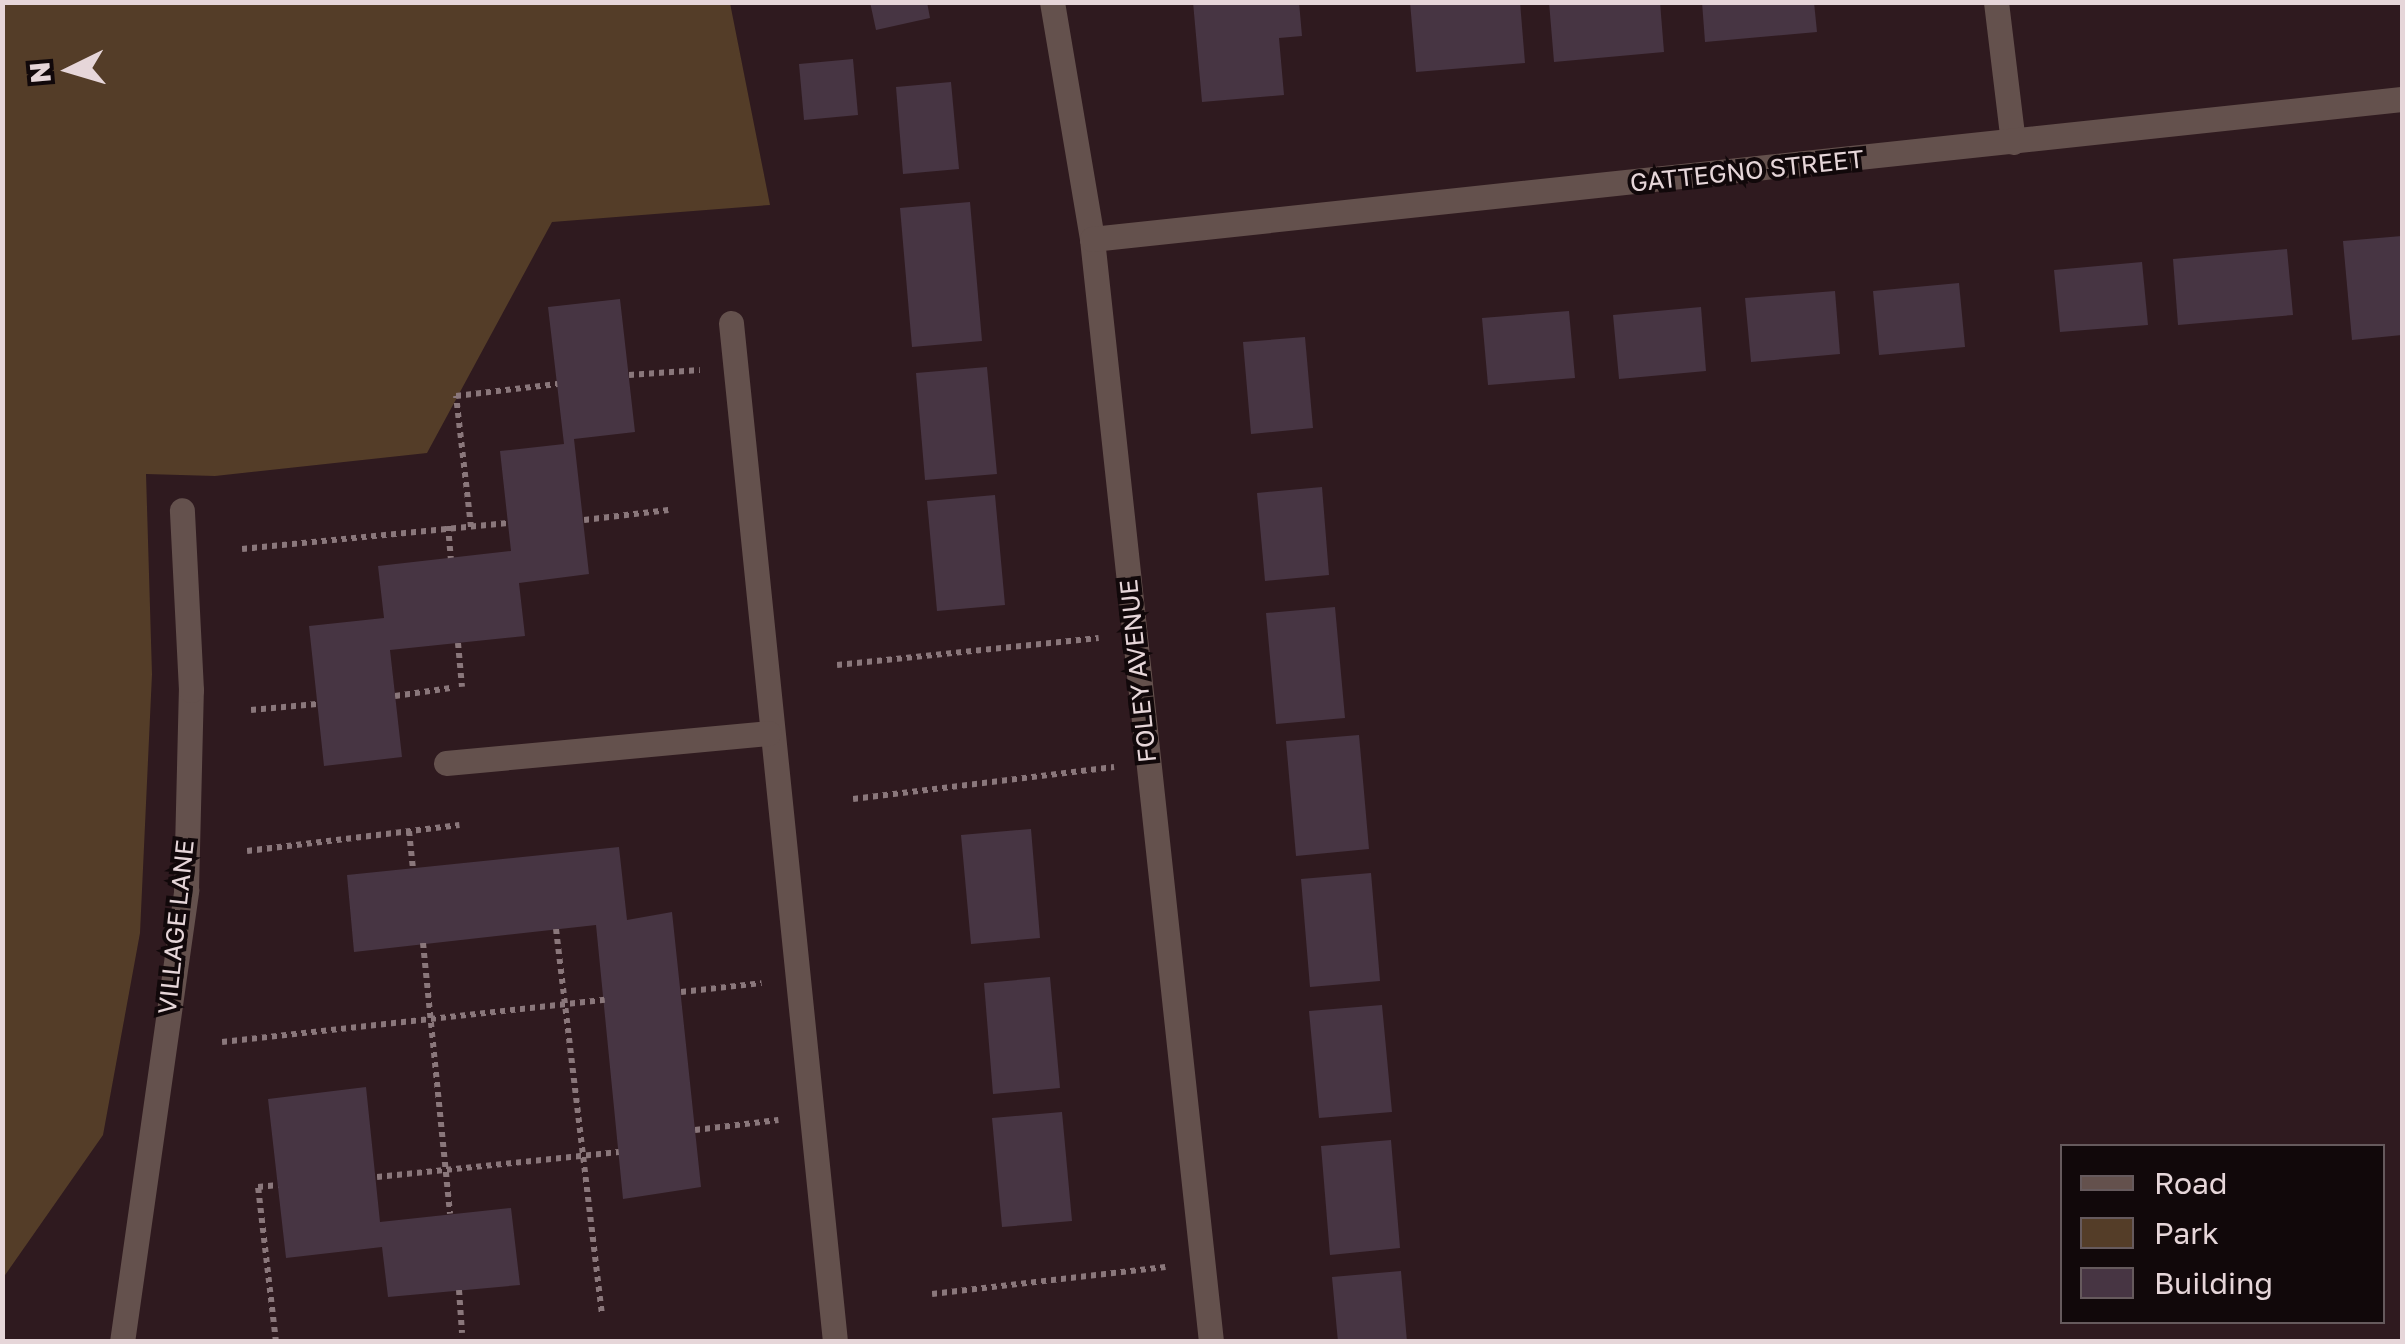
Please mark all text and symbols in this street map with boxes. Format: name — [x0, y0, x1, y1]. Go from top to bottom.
north arrow — [20, 20, 120, 120]
text: N — [22, 61, 57, 85]
street label: GATTEGNO STREET — [1629, 144, 1865, 198]
street label: FOLEY AVENUE — [1113, 578, 1163, 764]
street label: VILLAGE LANE — [152, 838, 200, 1016]
legend — [2060, 1144, 2385, 1324]
text: Road — [2154, 1165, 2228, 1201]
text: Park — [2154, 1215, 2219, 1251]
text: Building — [2154, 1265, 2273, 1301]

